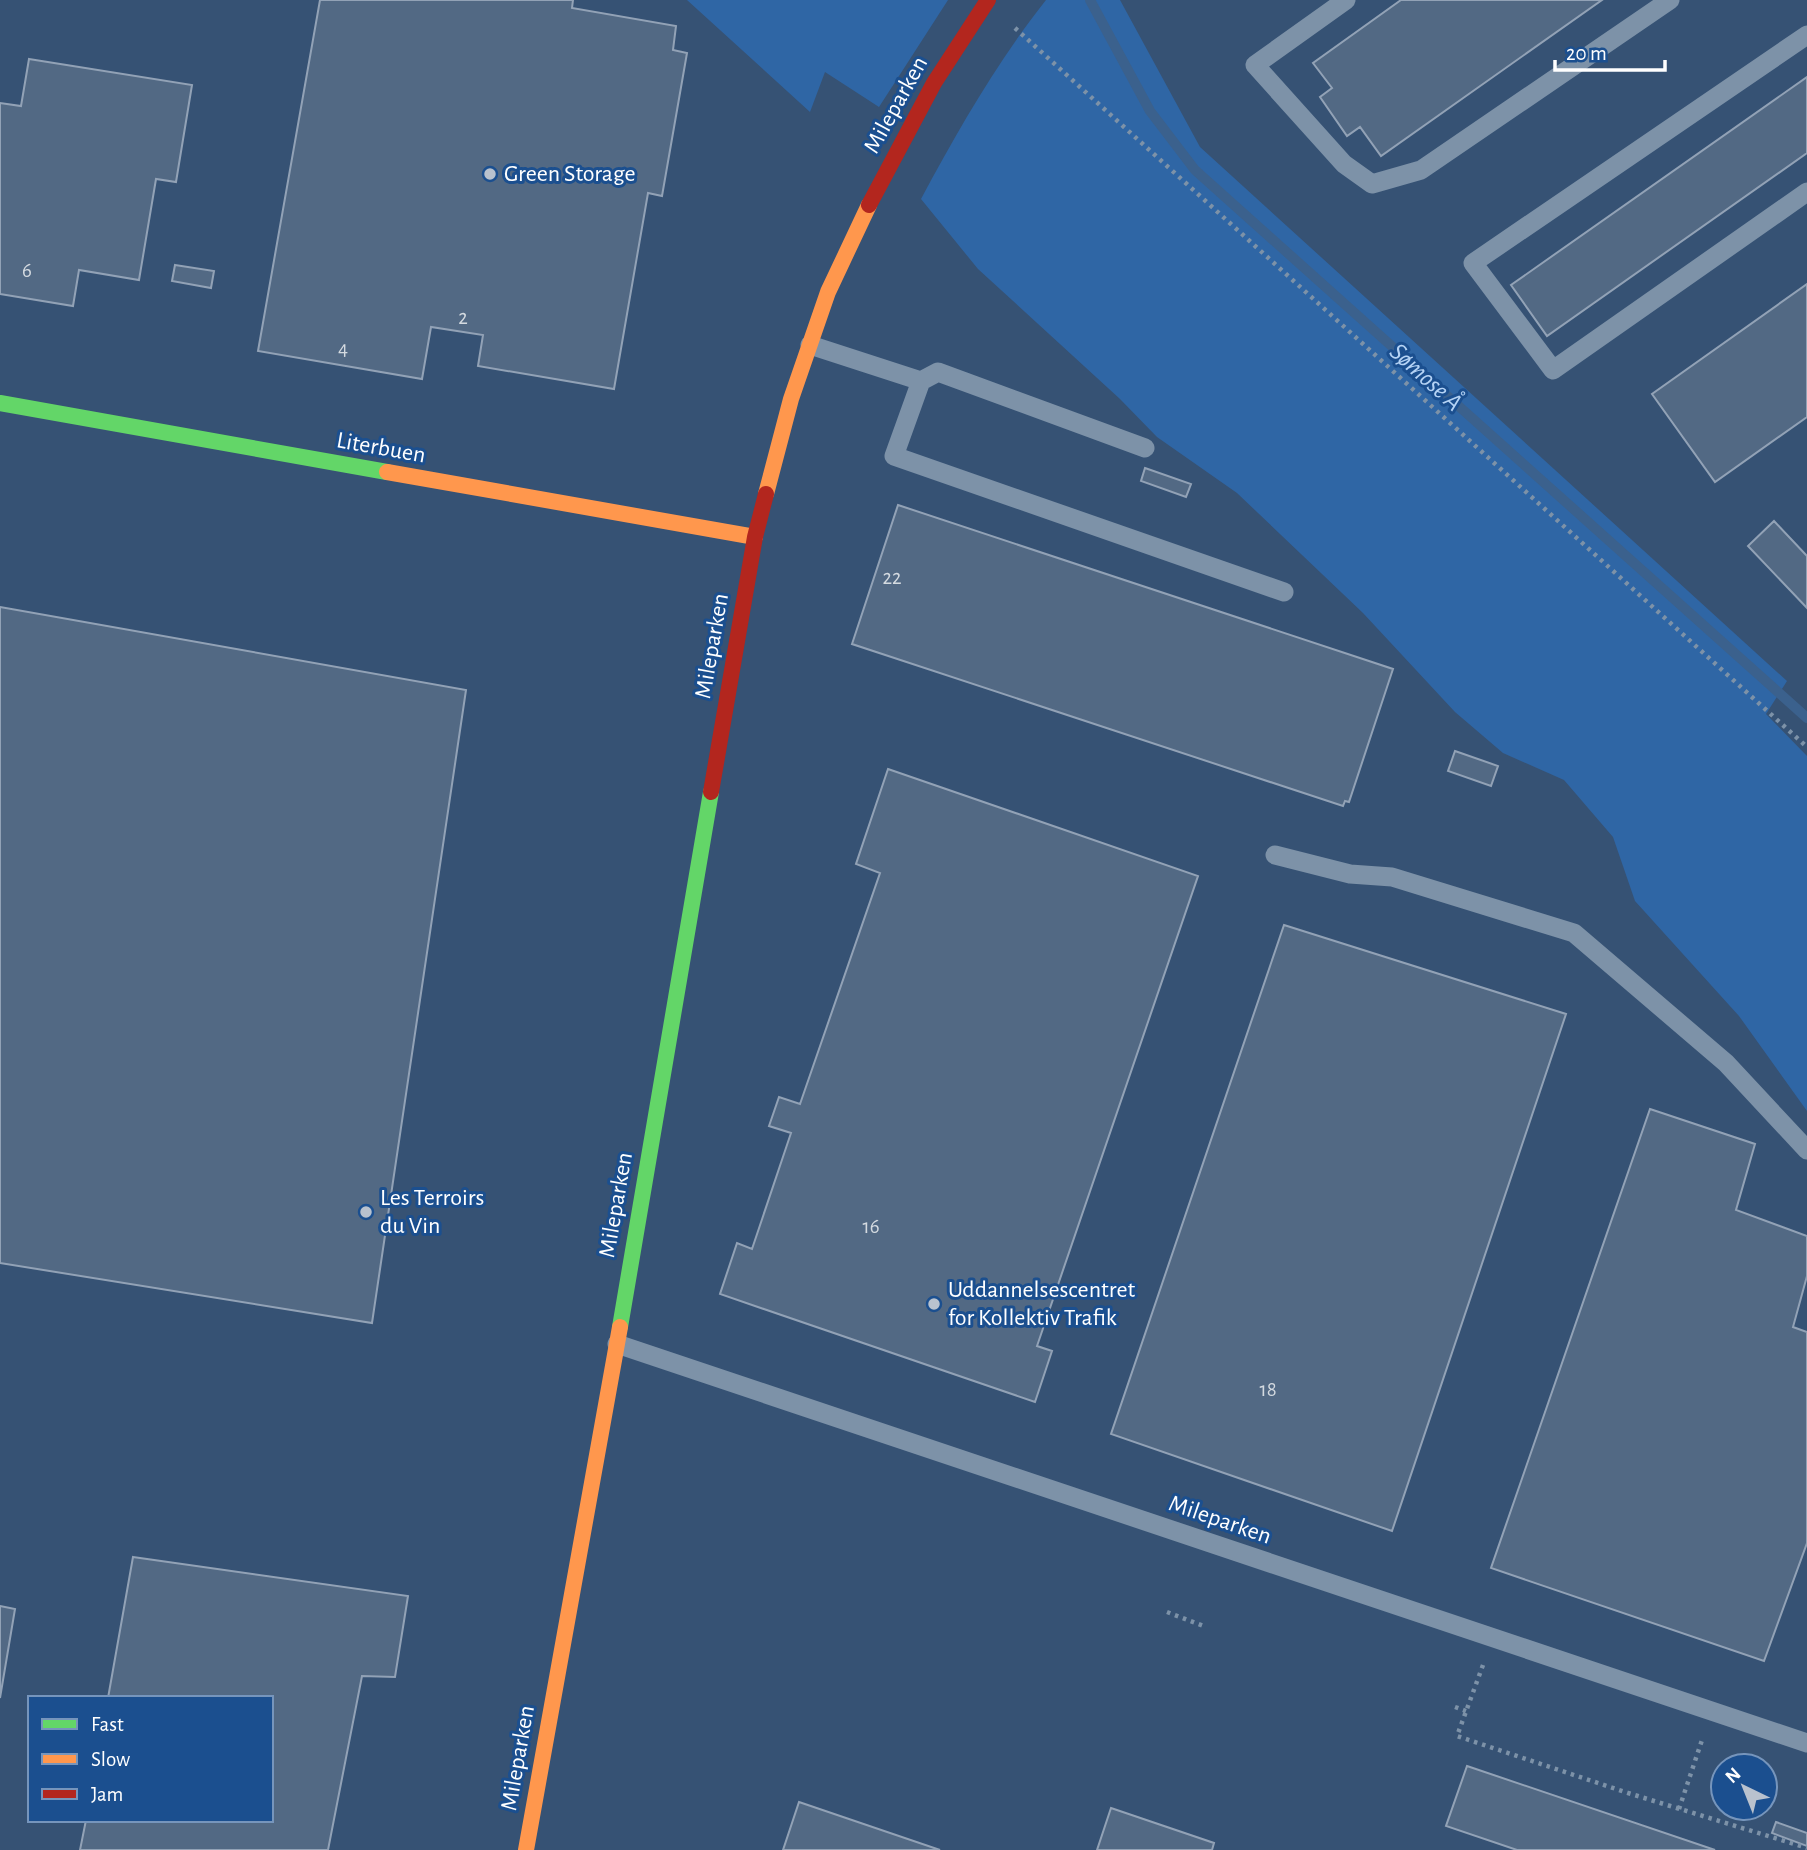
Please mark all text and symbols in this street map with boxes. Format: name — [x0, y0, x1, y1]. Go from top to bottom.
scale bar — [1555, 28, 1665, 72]
text: 20 m — [1566, 43, 1607, 64]
street label: Mileparken — [860, 53, 932, 157]
place label: Green Storage — [504, 162, 636, 186]
marker: Green Storage — [482, 166, 498, 182]
house number: 6 — [22, 260, 32, 281]
house number: 2 — [458, 307, 468, 328]
water label: Sømose Å — [1385, 337, 1469, 416]
house number: 4 — [338, 338, 348, 359]
street label: Literbuen — [335, 428, 427, 468]
house number: 22 — [882, 567, 902, 588]
street label: Mileparken — [691, 591, 733, 701]
street label: Mileparken — [595, 1150, 637, 1260]
place label: Les Terroirs du Vin — [380, 1186, 485, 1238]
marker: Les Terroirs du Vin — [358, 1204, 374, 1220]
house number: 16 — [862, 1216, 880, 1237]
place label: Uddannelsescentret for Kollektiv Trafik — [948, 1278, 1135, 1330]
marker: Uddannelsescentret for Kollektiv Trafik — [926, 1296, 942, 1312]
house number: 18 — [1259, 1379, 1277, 1400]
street label: Mileparken — [1166, 1491, 1274, 1549]
legend — [28, 1696, 273, 1822]
street label: Mileparken — [497, 1703, 539, 1813]
text: Fast — [91, 1714, 124, 1735]
text: Slow — [91, 1749, 130, 1770]
north arrow — [1709, 1752, 1779, 1822]
text: N — [1722, 1764, 1745, 1787]
text: Jam — [91, 1784, 123, 1805]

